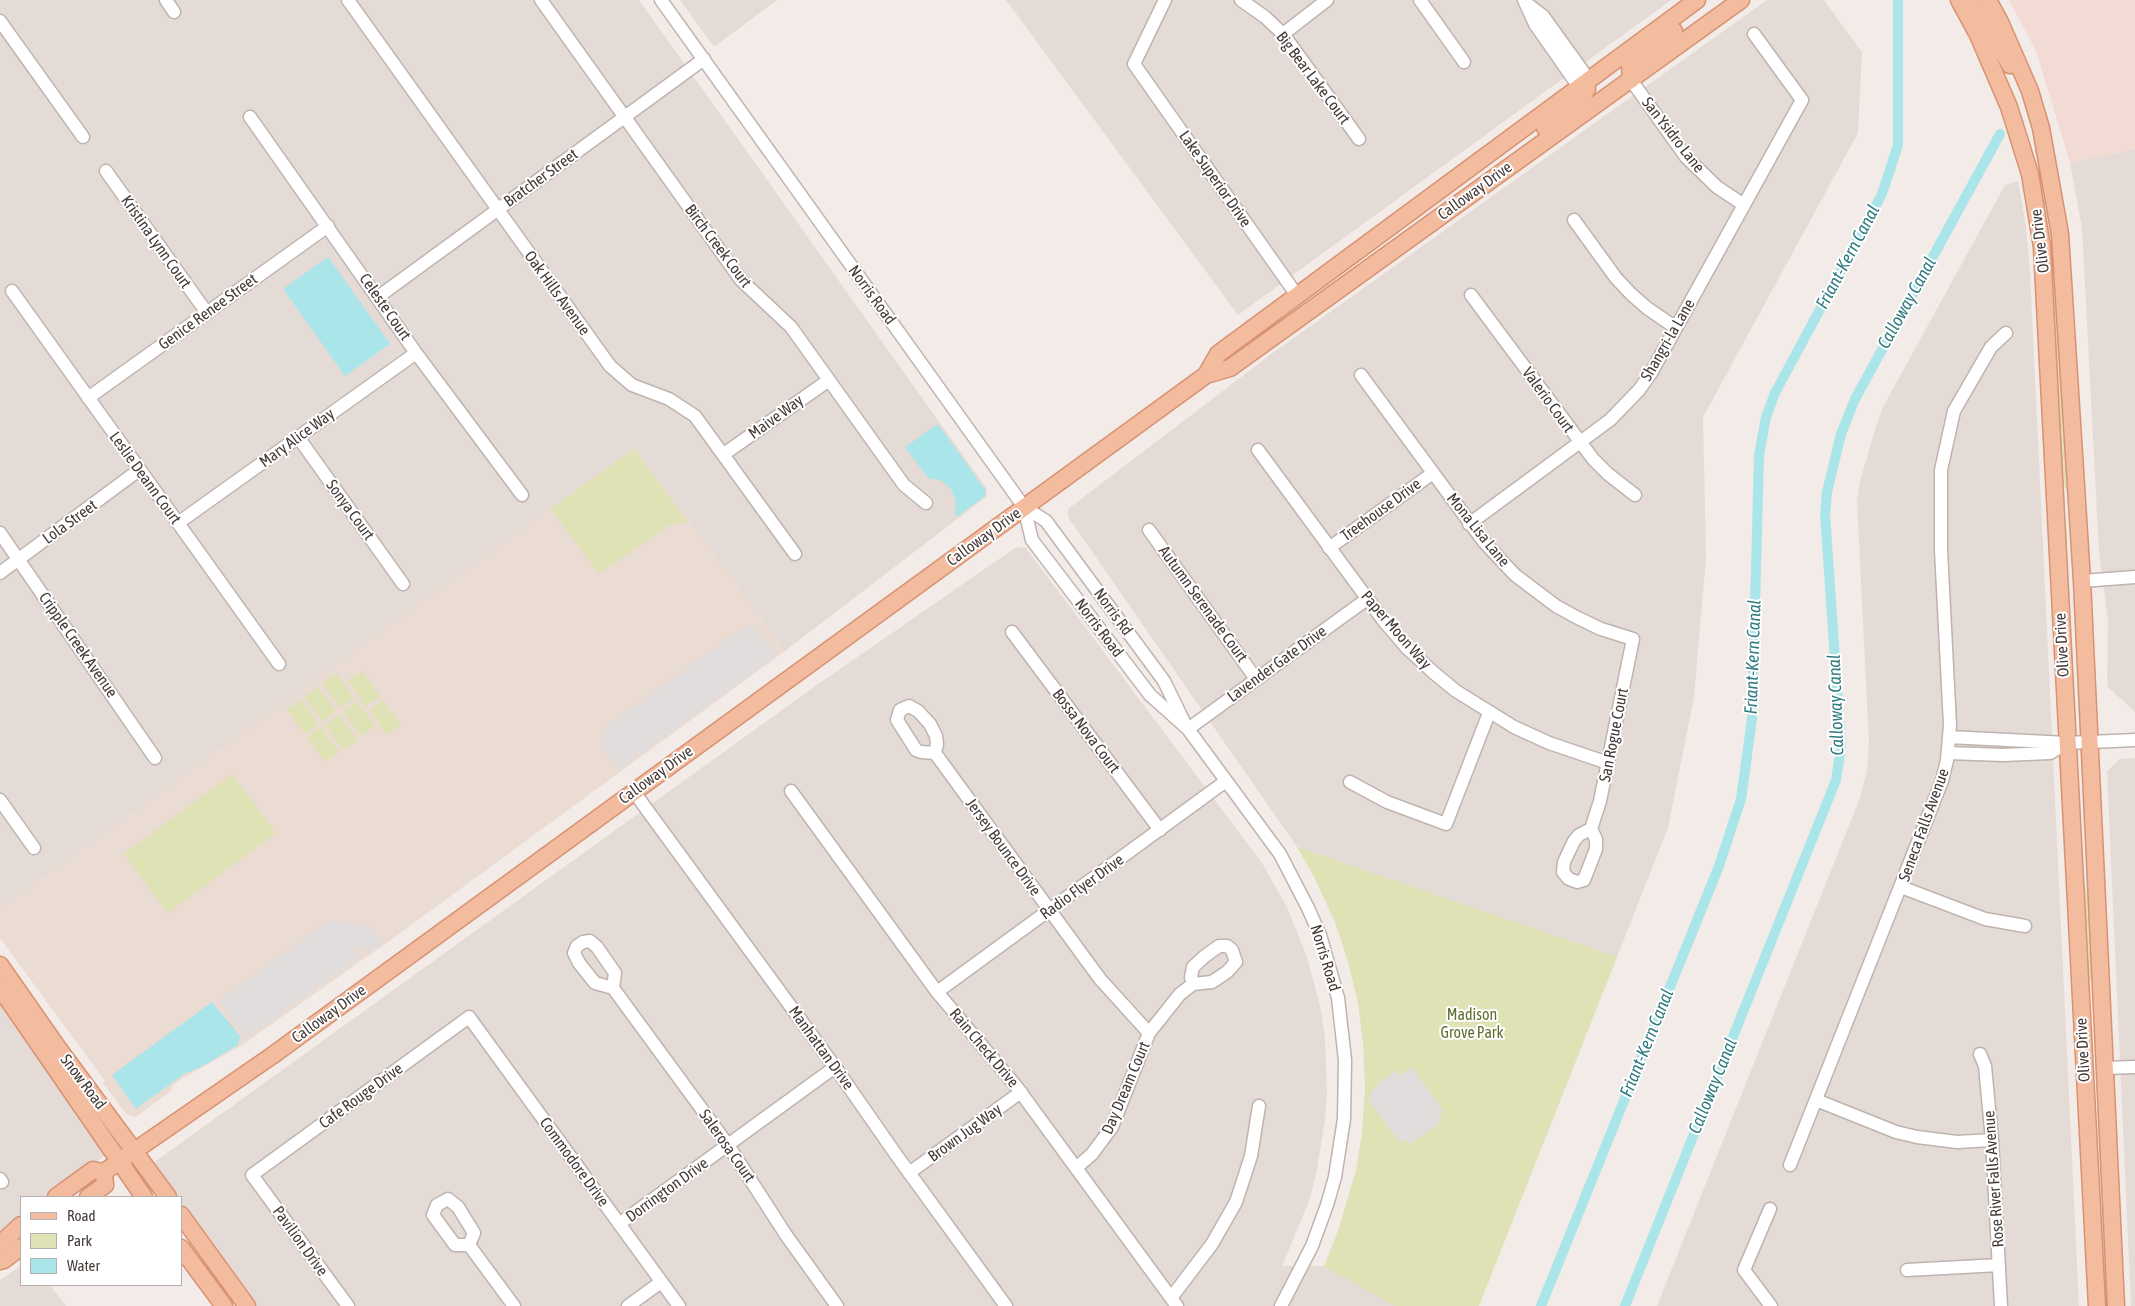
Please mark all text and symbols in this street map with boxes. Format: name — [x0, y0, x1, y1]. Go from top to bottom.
street label: Big Bear Lake Court — [1272, 28, 1354, 128]
street label: San Ysidro Lane — [1638, 93, 1708, 177]
street label: Lake Superior Drive — [1175, 127, 1255, 231]
street label: Bratcher Street — [500, 145, 582, 211]
street label: Calloway Drive — [1434, 158, 1516, 224]
street label: Kristina Lynn Court — [117, 192, 195, 292]
street label: Birch Creek Court — [681, 201, 755, 291]
water label: Friant-Kern Canal — [1812, 201, 1884, 313]
street label: Olive Drive — [2027, 208, 2053, 274]
street label: Oak Hills Avenue — [520, 247, 594, 339]
water label: Calloway Canal — [1873, 254, 1941, 352]
street label: Norris Road — [844, 262, 900, 328]
street label: Genice Renee Street — [155, 270, 261, 354]
street label: Celeste Court — [355, 270, 415, 344]
street label: Shangri-la Lane — [1637, 296, 1699, 384]
street label: Valerio Court — [1518, 364, 1578, 436]
street label: Maive Way — [745, 391, 807, 443]
street label: Mary Alice Way — [256, 404, 338, 472]
street label: Leslie Deann Court — [105, 428, 185, 528]
street label: Treehouse Drive — [1337, 474, 1425, 546]
street label: Sonya Court — [322, 476, 378, 544]
street label: Mona Lisa Lane — [1442, 489, 1514, 571]
street label: Lola Street — [39, 496, 101, 548]
street label: Calloway Drive — [943, 504, 1025, 570]
street label: Autumn Serenade Court — [1154, 542, 1252, 666]
street label: Norris Rd — [1090, 585, 1136, 639]
street label: Paper Moon Way — [1357, 587, 1435, 673]
street label: Cripple Creek Avenue — [35, 589, 121, 701]
street label: Norris Road — [1071, 595, 1127, 661]
water label: Friant-Kern Canal — [1740, 599, 1766, 715]
street label: Olive Drive — [2051, 612, 2073, 678]
street label: Lavender Gate Drive — [1224, 622, 1330, 706]
water label: Calloway Canal — [1823, 654, 1849, 756]
street label: Bossa Nova Court — [1048, 685, 1124, 777]
street label: San Rogue Court — [1595, 686, 1633, 784]
street label: Calloway Drive — [615, 742, 697, 808]
street label: Seneca Falls Avenue — [1895, 766, 1953, 884]
street label: Jersey Bounce Drive — [961, 795, 1045, 899]
street label: Radio Flyer Drive — [1036, 850, 1128, 924]
street label: Norris Road — [1306, 922, 1344, 994]
street label: Calloway Drive — [288, 981, 370, 1047]
water label: Friant-Kern Canal — [1616, 986, 1678, 1100]
street label: Manhattan Drive — [784, 1002, 858, 1094]
street label: Rain Check Drive — [945, 1005, 1023, 1091]
park label: Madison Grove Park — [1440, 1005, 1504, 1043]
street label: Olive Drive — [2072, 1017, 2094, 1083]
water label: Calloway Canal — [1684, 1035, 1742, 1137]
street label: Day Dream Court — [1098, 1039, 1154, 1137]
street label: Snow Road — [56, 1051, 110, 1113]
street label: Cafe Rouge Drive — [315, 1059, 407, 1133]
street label: Brown Jug Way — [924, 1100, 1006, 1166]
street label: Salerosa Court — [695, 1106, 759, 1186]
street label: Rose River Falls Avenue — [1980, 1110, 2008, 1248]
street label: Commodore Drive — [535, 1114, 613, 1210]
street label: Dorrington Drive — [622, 1154, 712, 1226]
legend — [20, 1196, 182, 1286]
street label: Pavilion Drive — [268, 1202, 332, 1280]
text: Road — [67, 1207, 96, 1224]
text: Park — [67, 1232, 92, 1249]
text: Water — [67, 1257, 100, 1274]

